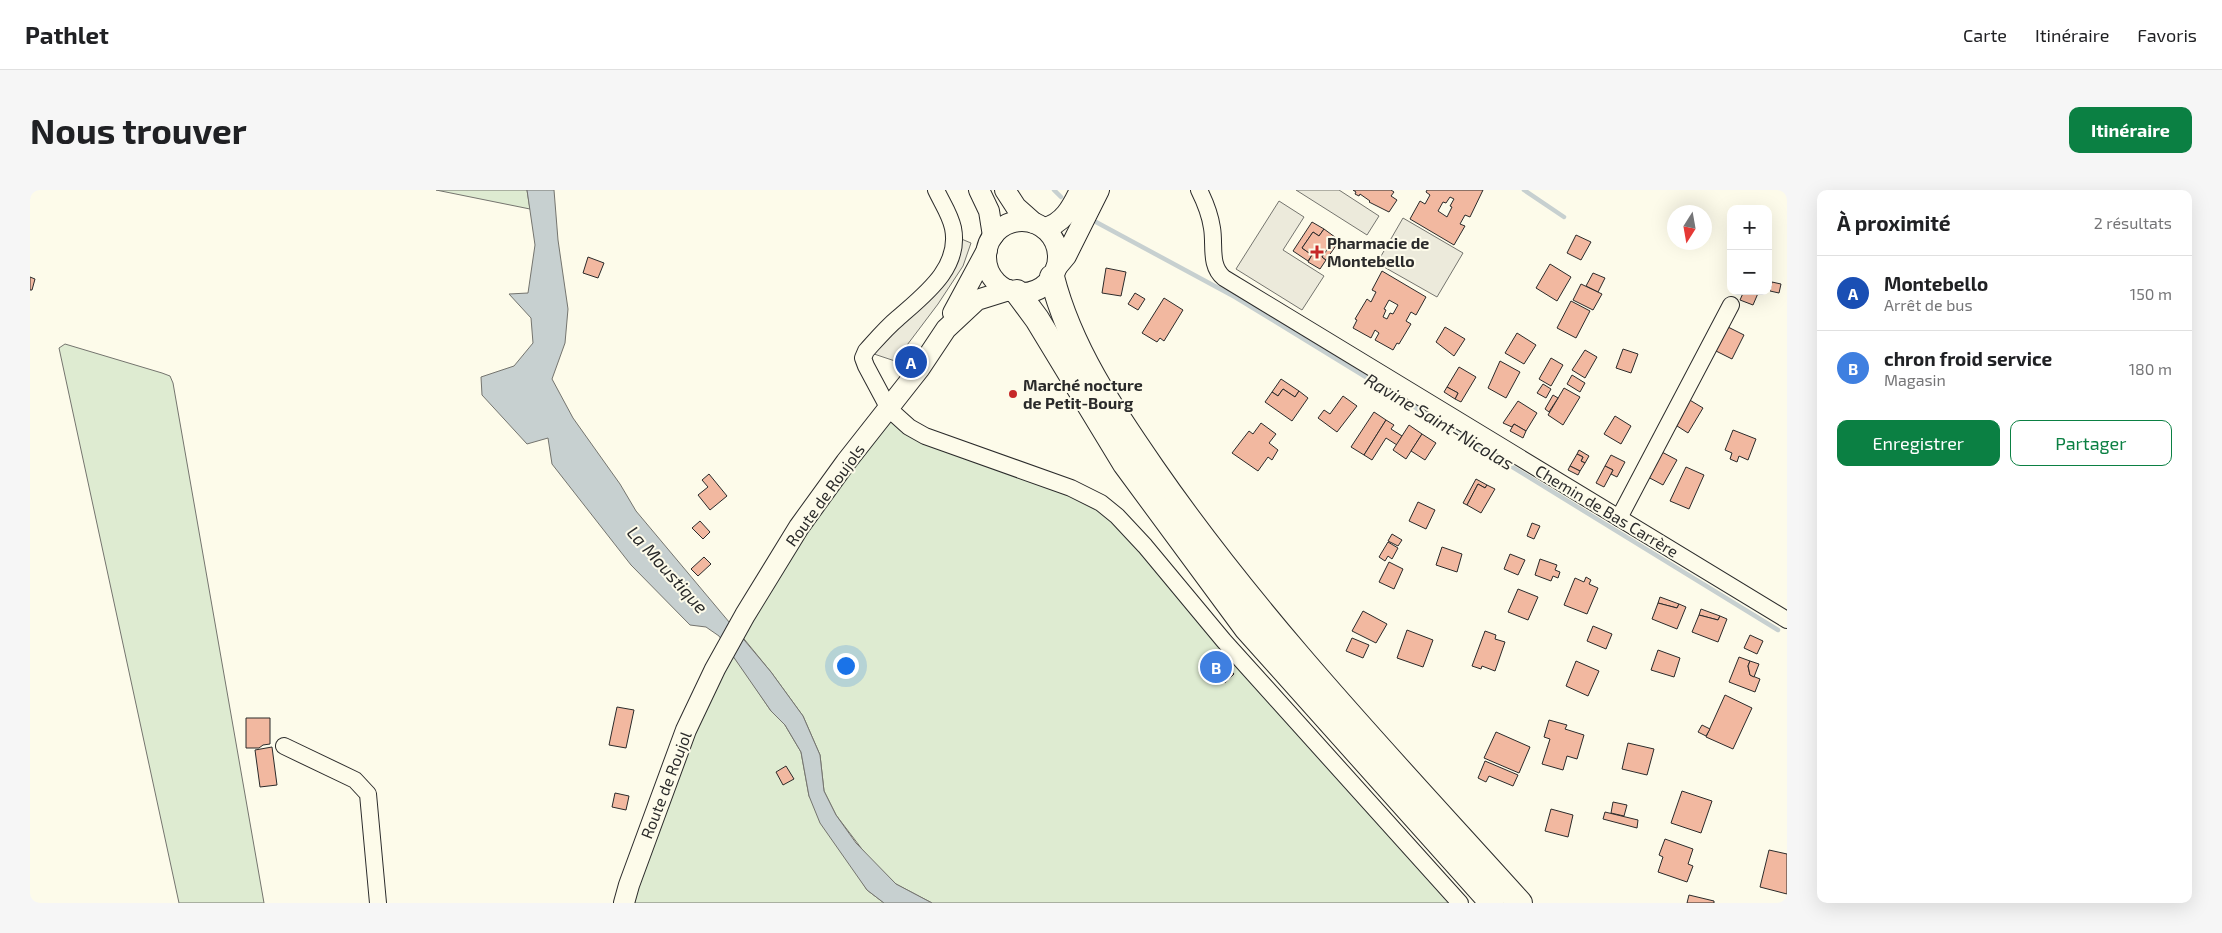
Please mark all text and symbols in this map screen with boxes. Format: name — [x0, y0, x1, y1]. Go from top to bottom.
text: Pathlet — [25, 20, 109, 49]
text: Carte — [1963, 24, 2007, 46]
text: Itinéraire — [2035, 24, 2109, 46]
text: Favoris — [2137, 24, 2197, 46]
button: Itinéraire — [2069, 107, 2192, 153]
text: Nous trouver — [30, 109, 247, 151]
north arrow — [1667, 205, 1712, 250]
map controls — [1727, 205, 1772, 295]
button: + — [1727, 205, 1772, 250]
text: À proximité — [1837, 210, 1951, 235]
text: 2 résultats — [2094, 213, 2172, 232]
place label: Pharmacie de Montebello — [1327, 233, 1429, 270]
marker: Pharmacie de Montebello — [1311, 246, 1323, 258]
button: − — [1727, 250, 1772, 295]
text: Montebello — [1884, 272, 1988, 295]
text: A — [1848, 284, 1858, 303]
text: 150 m — [2130, 284, 2172, 303]
text: Arrêt de bus — [1884, 295, 1973, 314]
pin: A — [895, 343, 927, 381]
text: chron froid service — [1884, 347, 2052, 370]
text: B — [1848, 359, 1858, 378]
text: 180 m — [2129, 359, 2172, 378]
water label: Ravine Saint-Nicolas — [1361, 368, 1518, 474]
text: Magasin — [1884, 370, 1946, 389]
place label: Marché nocture de Petit-Bourg — [1023, 375, 1143, 412]
marker: Marché nocture de Petit-Bourg — [1007, 388, 1019, 400]
button: Enregistrer — [1837, 420, 2000, 466]
button: Partager — [2010, 420, 2172, 466]
street label: Route de Roujols — [781, 440, 869, 550]
street label: Chemin de Bas Carrère — [1532, 460, 1682, 561]
water label: La Moustique — [623, 521, 713, 618]
pin: B — [1200, 648, 1232, 686]
your location — [833, 653, 859, 679]
street label: Route de Roujol — [636, 728, 696, 842]

